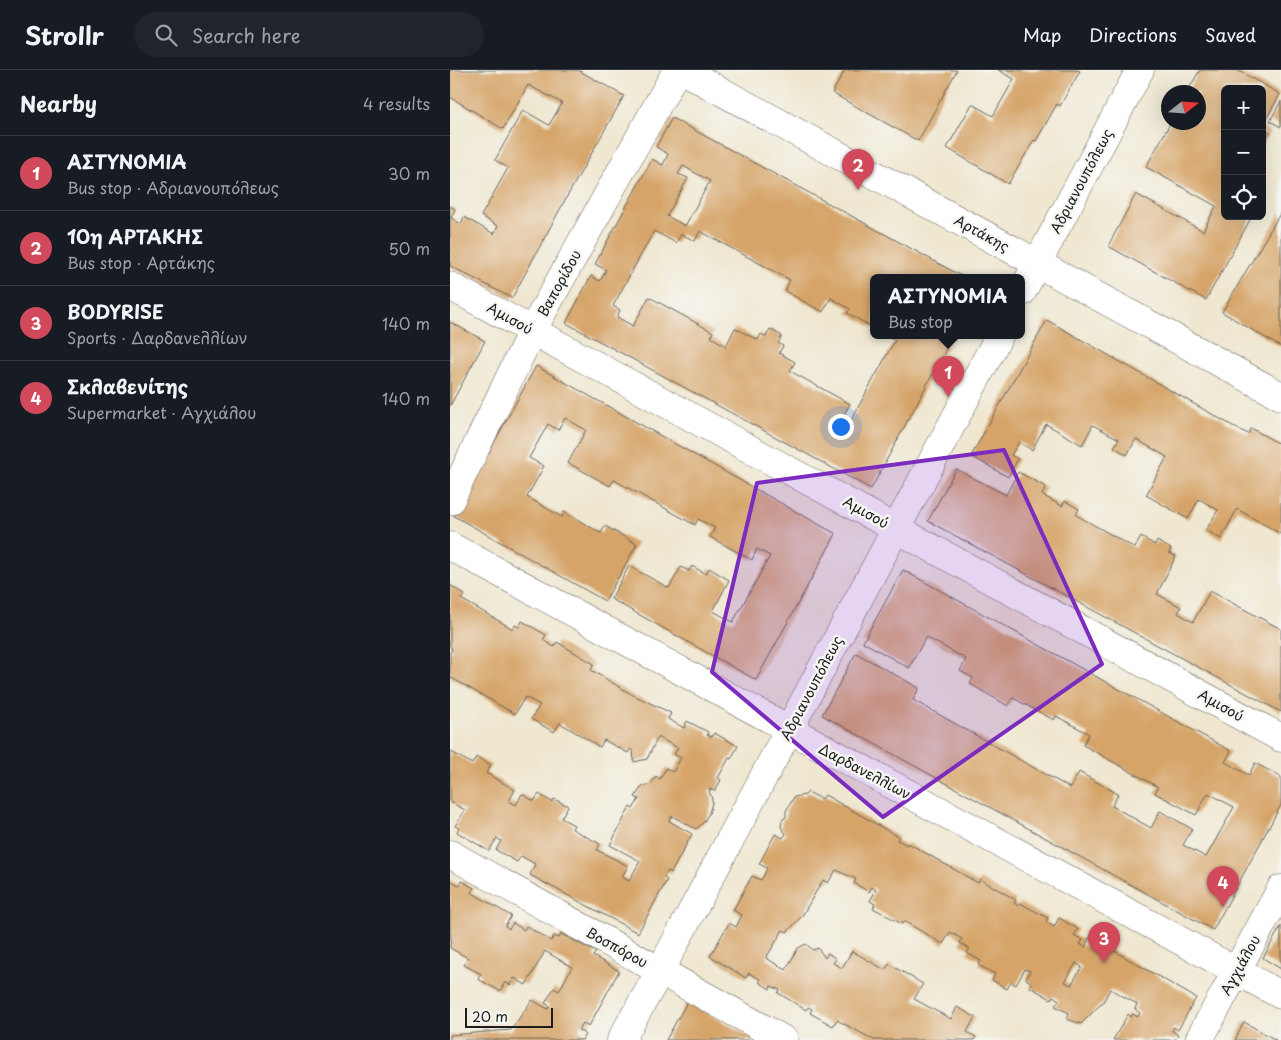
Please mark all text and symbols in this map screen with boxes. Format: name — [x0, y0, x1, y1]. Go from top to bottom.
search box — [134, 12, 484, 57]
text: Strollr — [25, 17, 104, 53]
icon: search — [152, 21, 180, 49]
text: Search here — [192, 21, 301, 49]
text: Map — [1023, 21, 1061, 48]
text: Directions — [1089, 21, 1177, 48]
text: Saved — [1205, 21, 1256, 48]
north arrow — [1161, 85, 1206, 130]
map controls — [1221, 85, 1266, 220]
button: + — [1221, 85, 1266, 130]
text: Nearby — [20, 87, 97, 119]
text: 4 results — [363, 91, 430, 115]
street label: Αδριανουπόλεως — [1044, 125, 1118, 237]
button: − — [1221, 130, 1266, 175]
text: ΑΣΤΥΝΟΜΙΑ — [67, 147, 187, 175]
pin: 2 — [842, 149, 874, 190]
text: 1 — [32, 161, 40, 185]
text: 30 m — [388, 161, 430, 185]
text: Bus stop · Αδριανουπόλεως — [67, 175, 279, 199]
button: locate — [1221, 175, 1266, 220]
street label: Αρτάκης — [951, 209, 1013, 257]
text: 10η ΑΡΤΑΚΗΣ — [67, 222, 203, 250]
text: 2 — [30, 236, 42, 260]
text: 50 m — [389, 236, 430, 260]
street label: Βαπορίδου — [532, 246, 586, 320]
text: Bus stop · Αρτάκης — [67, 250, 215, 274]
popup — [870, 274, 1025, 339]
text: ΑΣΤΥΝΟΜΙΑ — [888, 281, 1007, 309]
text: BODYRISE — [67, 297, 164, 325]
street label: Αμισού — [483, 297, 537, 339]
text: Bus stop — [888, 309, 953, 333]
text: 3 — [31, 311, 41, 335]
text: 140 m — [382, 311, 430, 335]
text: Sports · Δαρδανελλίων — [67, 325, 248, 349]
pin: 1 — [932, 356, 964, 397]
text: Σκλαβενίτης — [67, 372, 188, 400]
text: 4 — [31, 386, 41, 410]
text: 140 m — [382, 386, 430, 410]
text: Supermarket · Αγχιάλου — [67, 400, 256, 424]
your location — [828, 414, 854, 440]
street label: Αμισού — [839, 491, 893, 533]
street label: Αδριανουπόλεως — [774, 632, 848, 744]
street label: Αμισού — [1194, 684, 1248, 726]
street label: Δαρδανελλίων — [815, 738, 915, 804]
pin: 4 — [1207, 866, 1239, 907]
street label: Βοσπόρου — [582, 921, 652, 973]
pin: 3 — [1088, 922, 1120, 963]
street label: Αγχιάλου — [1215, 931, 1265, 999]
scale bar — [465, 1005, 552, 1028]
text: 20 m — [472, 1006, 508, 1027]

